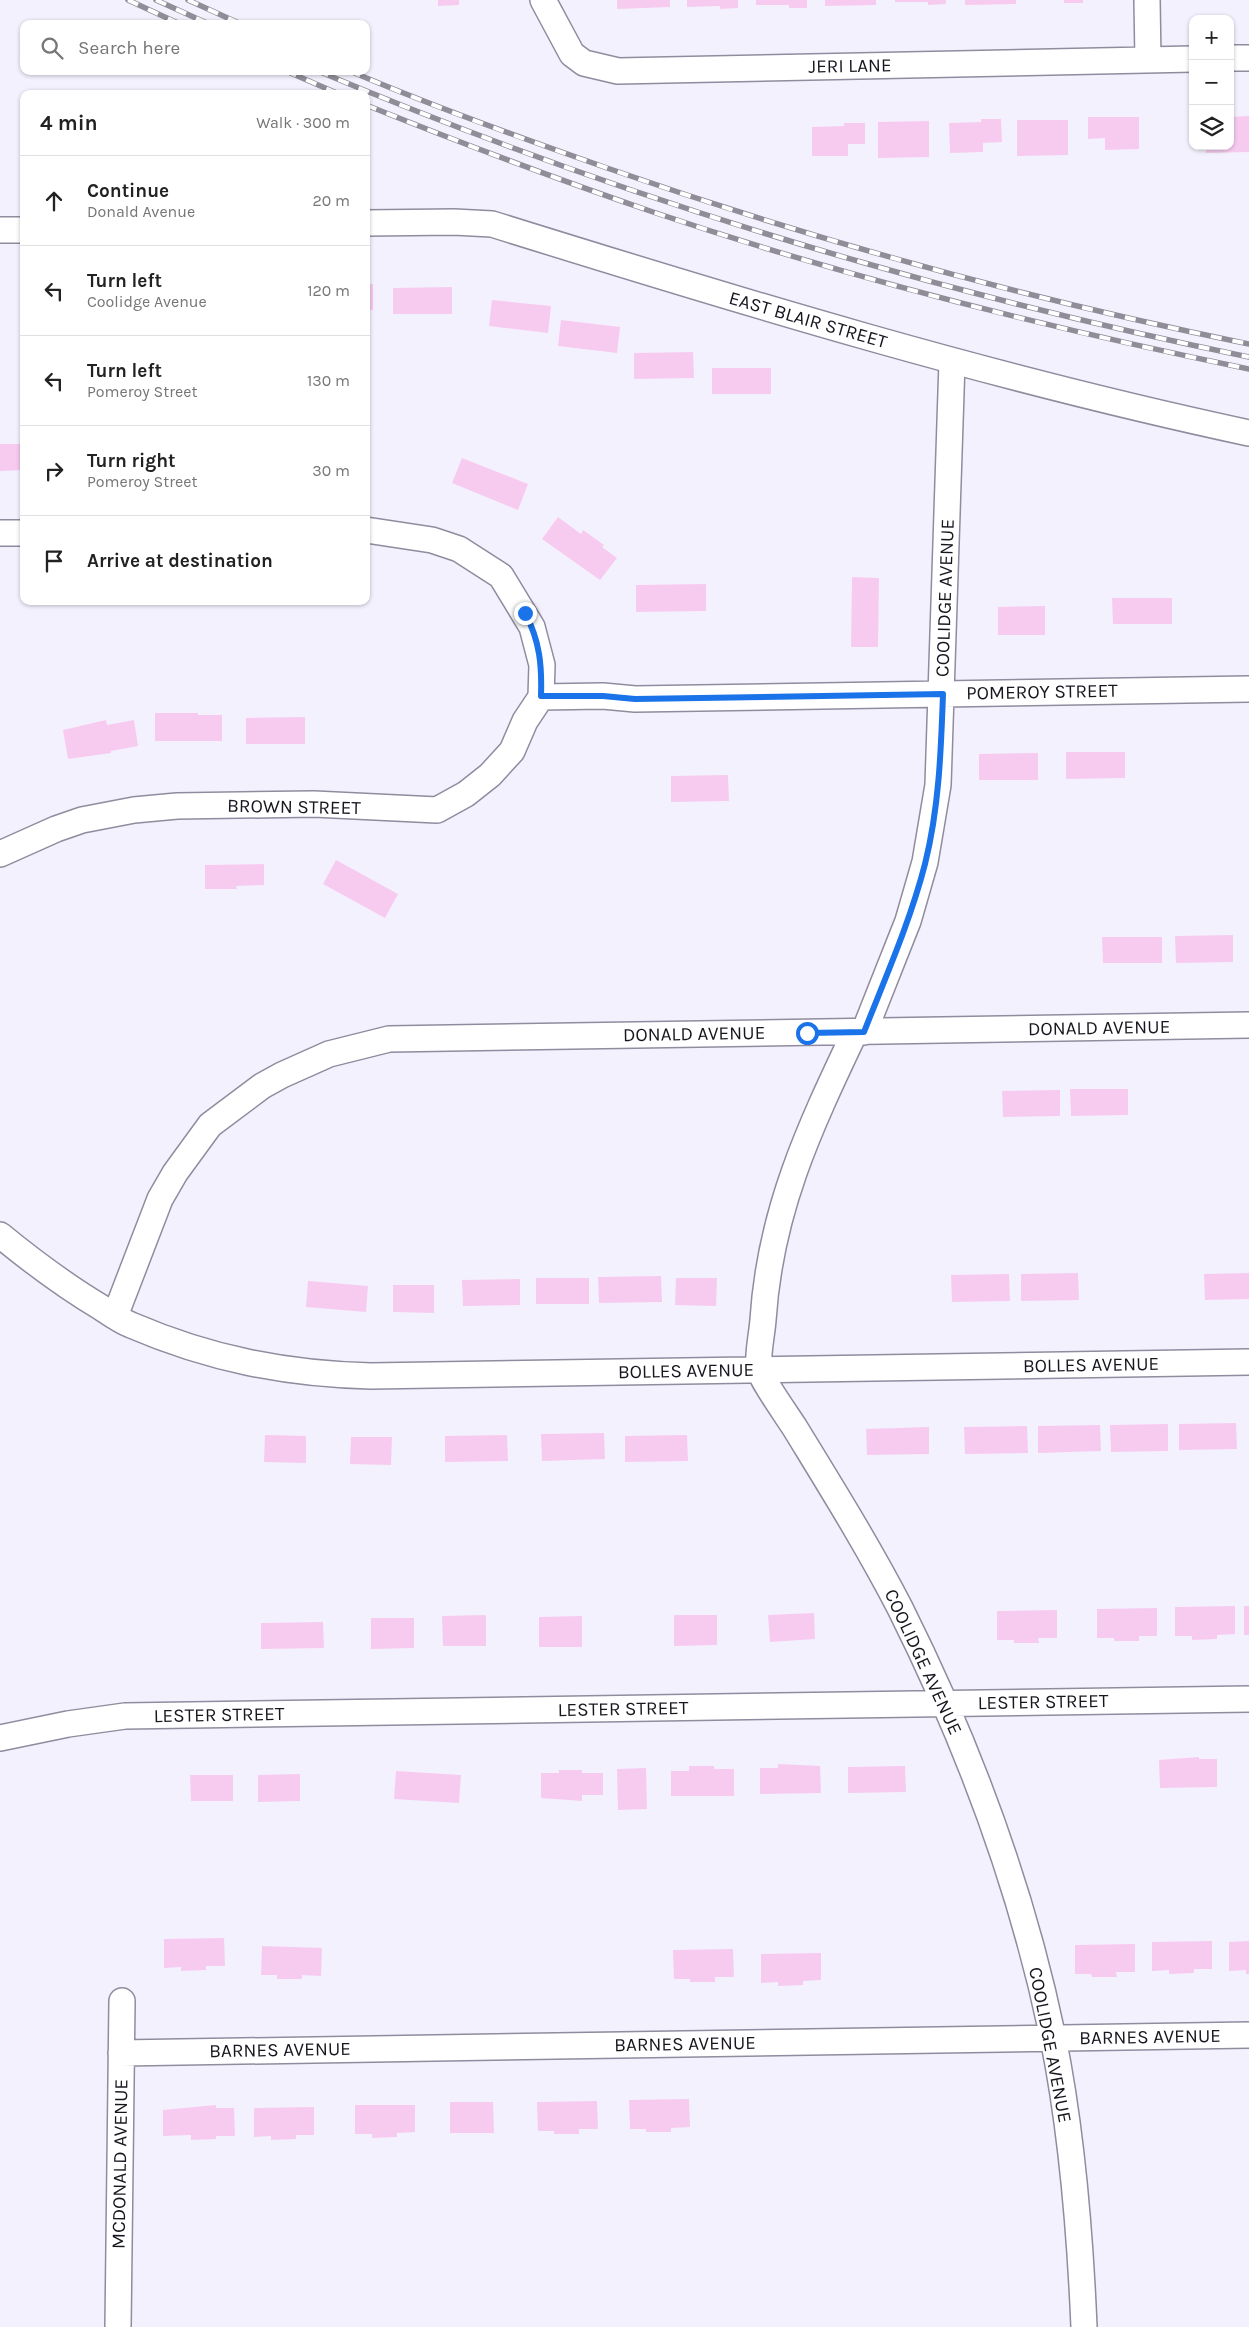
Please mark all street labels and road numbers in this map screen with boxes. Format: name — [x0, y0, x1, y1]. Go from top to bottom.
street label: JERI LANE — [808, 54, 892, 78]
street label: EAST BLAIR STREET — [726, 287, 890, 353]
street label: COOLIDGE AVENUE — [931, 519, 959, 677]
street label: POMEROY STREET — [966, 680, 1118, 704]
street label: BROWN STREET — [227, 795, 362, 819]
street label: DONALD AVENUE — [1028, 1016, 1170, 1040]
street label: DONALD AVENUE — [623, 1022, 765, 1046]
street label: BOLLES AVENUE — [1023, 1353, 1159, 1377]
street label: BOLLES AVENUE — [618, 1359, 754, 1383]
street label: COOLIDGE AVENUE — [880, 1586, 966, 1738]
street label: LESTER STREET — [977, 1690, 1109, 1714]
street label: LESTER STREET — [557, 1697, 689, 1721]
street label: LESTER STREET — [153, 1703, 285, 1727]
street label: COOLIDGE AVENUE — [1024, 1965, 1076, 2125]
street label: BARNES AVENUE — [1079, 2025, 1221, 2049]
street label: BARNES AVENUE — [614, 2032, 756, 2056]
street label: BARNES AVENUE — [209, 2038, 351, 2062]
street label: MCDONALD AVENUE — [108, 2079, 132, 2249]

